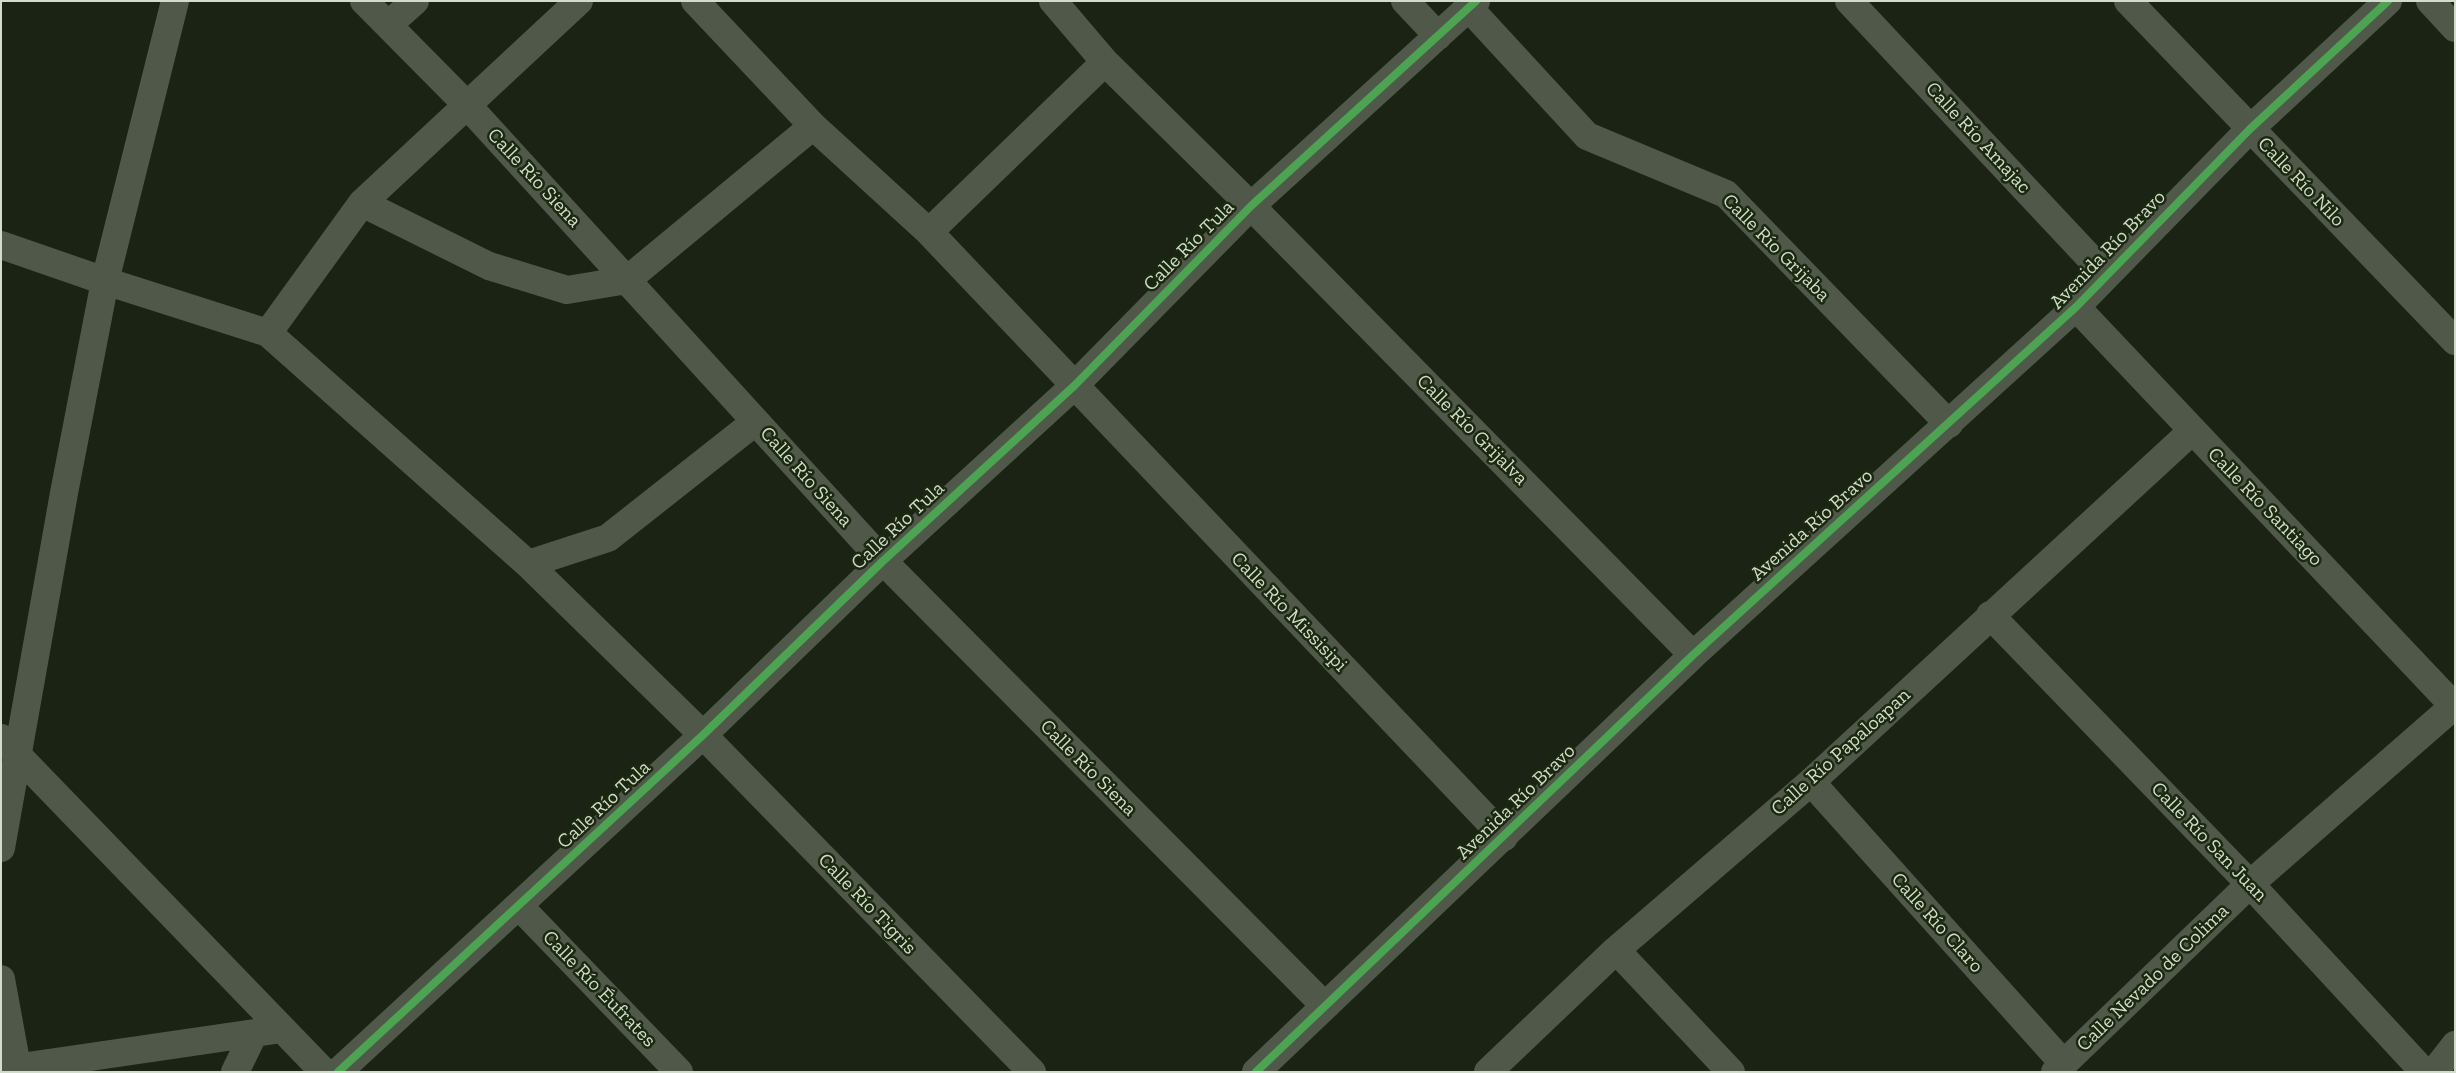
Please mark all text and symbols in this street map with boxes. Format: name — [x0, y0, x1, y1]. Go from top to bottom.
street label: Calle Río Amajac — [1920, 77, 2036, 199]
street label: Calle Río Siena — [482, 123, 586, 233]
street label: Calle Río Nilo — [2252, 132, 2350, 232]
street label: Avenida Río Bravo — [2045, 186, 2171, 314]
street label: Calle Río Grijaba — [1717, 189, 1835, 307]
street label: Calle Río Tula — [1139, 196, 1239, 296]
street label: Calle Río Grijalva — [1411, 369, 1533, 491]
street label: Calle Río Siena — [755, 422, 857, 532]
street label: Calle Río Santiago — [2202, 443, 2328, 571]
street label: Avenida Río Bravo — [1746, 464, 1878, 586]
street label: Calle Río Tula — [846, 477, 950, 575]
street label: Calle Río Missisipi — [1226, 547, 1352, 677]
street label: Calle Río Papaloapan — [1766, 683, 1916, 821]
street label: Calle Río Siena — [1035, 715, 1141, 821]
street label: Avenida Río Bravo — [1452, 739, 1580, 865]
street label: Calle Río Tula — [552, 756, 656, 854]
street label: Calle Río San Juan — [2146, 777, 2272, 907]
street label: Calle Río Tigris — [813, 848, 921, 960]
street label: Calle Río Claro — [1886, 868, 1988, 978]
street label: Calle Nevado de Colima — [2072, 899, 2234, 1057]
street label: Calle Río Éufrates — [537, 926, 661, 1052]

